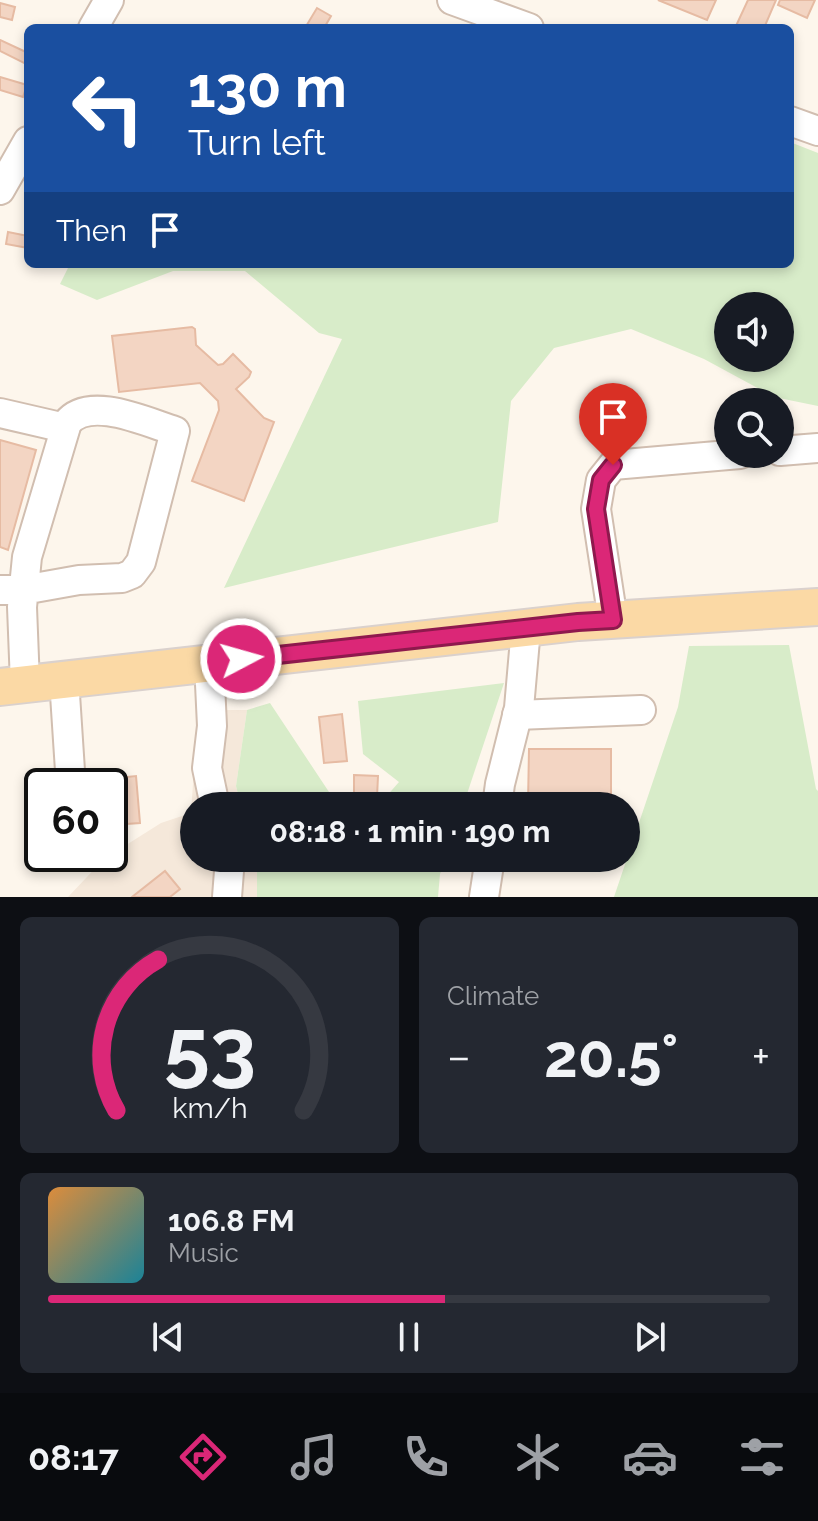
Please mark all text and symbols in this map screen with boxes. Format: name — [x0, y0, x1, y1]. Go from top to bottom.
text: 130 m — [188, 54, 347, 120]
icon: left — [56, 56, 160, 160]
text: Turn left — [188, 121, 326, 163]
icon: arrive — [143, 208, 187, 252]
text: Then — [56, 213, 127, 248]
map controls — [714, 292, 794, 468]
button: sound — [714, 292, 794, 372]
pin — [579, 383, 647, 465]
button: search — [714, 388, 794, 468]
icon: arrive — [591, 395, 635, 439]
position arrow — [199, 617, 283, 701]
speed limit sign: 60 — [24, 768, 128, 872]
text: 08:18 · 1 min · 190 m — [270, 814, 550, 849]
text: Climate — [447, 981, 539, 1011]
text: 53 — [163, 999, 256, 1096]
text: 20.5° — [544, 1021, 678, 1091]
text: − — [447, 1031, 471, 1082]
text: + — [752, 1031, 770, 1082]
text: km/h — [172, 1091, 247, 1125]
text: 106.8 FM — [168, 1203, 295, 1238]
text: Music — [168, 1238, 239, 1268]
icon: previous — [146, 1315, 190, 1359]
icon: pause — [387, 1315, 431, 1359]
icon: next — [628, 1315, 672, 1359]
icon: directions — [175, 1429, 231, 1485]
icon: music — [286, 1429, 342, 1485]
icon: phone — [398, 1429, 454, 1485]
icon: climate — [510, 1429, 566, 1485]
icon: car — [622, 1429, 678, 1485]
icon: filters — [734, 1429, 790, 1485]
text: 08:17 — [28, 1436, 119, 1478]

